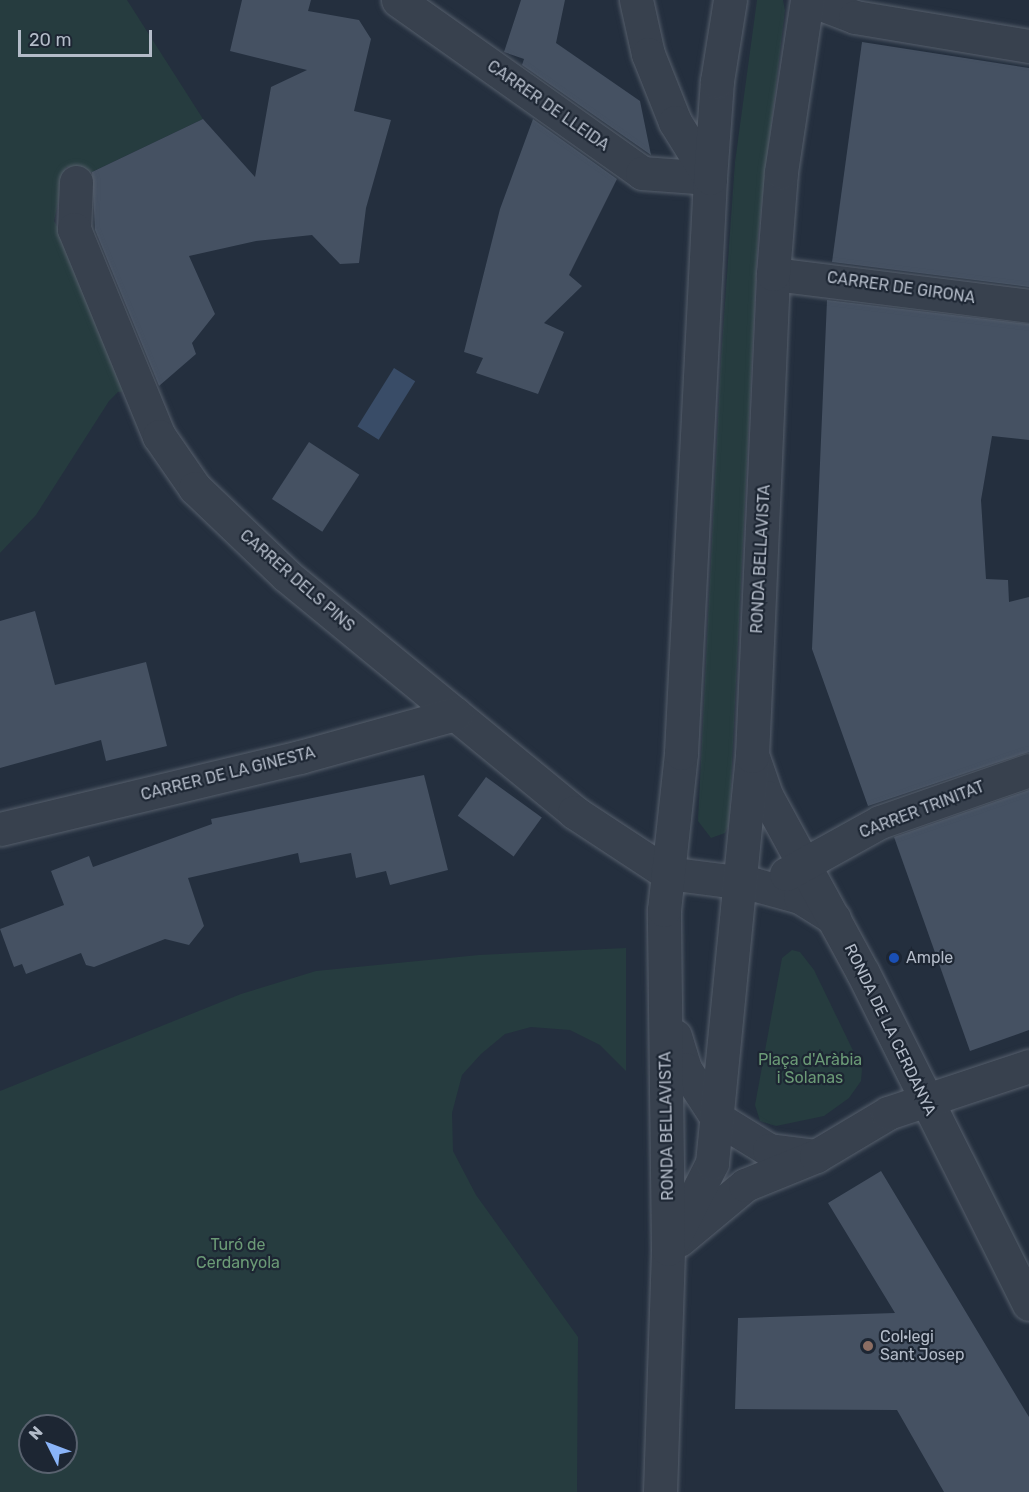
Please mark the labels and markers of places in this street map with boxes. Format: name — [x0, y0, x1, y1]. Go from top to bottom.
place label: Ample — [906, 948, 953, 968]
marker: Ample — [887, 951, 901, 965]
place label: Col·legi Sant Josep — [880, 1327, 965, 1365]
marker: Col·legi Sant Josep — [861, 1339, 875, 1353]

